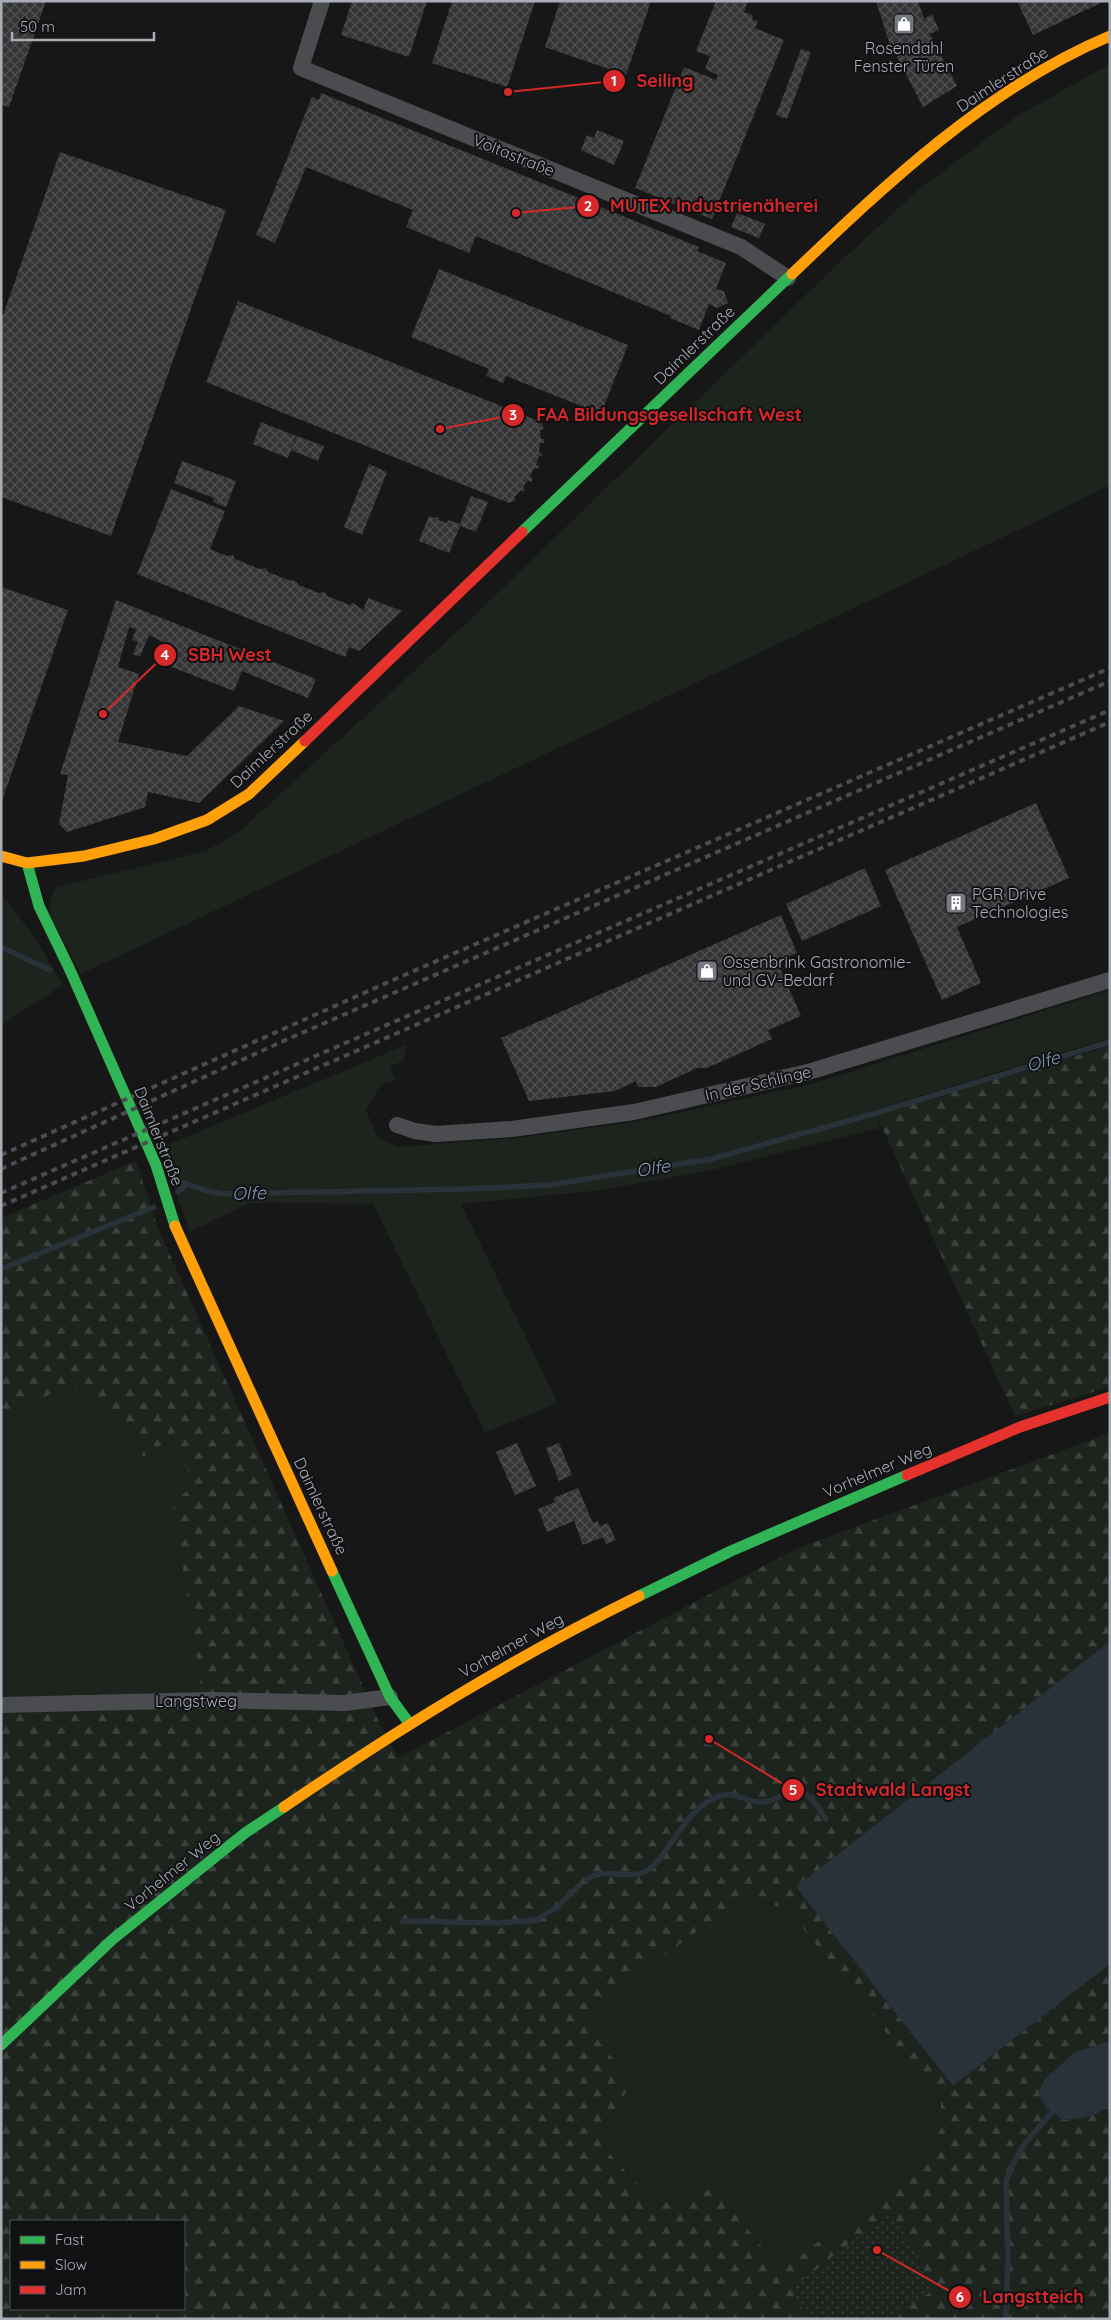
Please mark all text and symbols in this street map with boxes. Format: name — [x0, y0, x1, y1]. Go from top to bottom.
scale bar — [12, 10, 155, 42]
shop icon: Rosendahl Fenster Türen — [892, 12, 916, 36]
text: 50 m — [20, 17, 55, 36]
place label: Rosendahl Fenster Türen — [854, 38, 954, 76]
street label: Daimlerstraße — [952, 42, 1052, 116]
callout: Seiling — [601, 64, 703, 97]
text: Seiling — [637, 69, 693, 92]
text: 1 — [611, 71, 617, 90]
street label: Voltastraße — [470, 130, 558, 180]
callout: MUTEX Industrienäherei — [576, 190, 828, 223]
text: MUTEX Industrienäherei — [610, 194, 818, 217]
text: 2 — [584, 196, 592, 215]
street label: Daimlerstraße — [649, 301, 739, 389]
callout: FAA Bildungsgesellschaft West — [501, 398, 811, 431]
text: FAA Bildungsgesellschaft West — [536, 403, 802, 426]
text: 3 — [509, 405, 517, 424]
callout: SBH West — [153, 638, 281, 671]
text: SBH West — [188, 643, 272, 666]
text: 4 — [161, 645, 170, 664]
street label: Daimlerstraße — [226, 706, 316, 792]
place label: PGR Drive Technologies — [972, 884, 1068, 922]
building icon: PGR Drive Technologies — [944, 891, 968, 915]
place label: Ossenbrink Gastronomie- und GV-Bedarf — [723, 952, 912, 990]
shop icon: Ossenbrink Gastronomie- und GV-Bedarf — [695, 959, 719, 983]
water label: Olfe — [1024, 1045, 1063, 1077]
street label: In der Schlinge — [703, 1061, 813, 1105]
street label: Daimlerstraße — [130, 1083, 188, 1189]
water label: Olfe — [634, 1154, 672, 1182]
water label: Olfe — [232, 1181, 267, 1205]
street label: Vorhelmer Weg — [820, 1438, 934, 1502]
street label: Daimlerstraße — [290, 1454, 352, 1558]
street label: Vorhelmer Weg — [455, 1608, 567, 1682]
street label: Langstweg — [155, 1691, 237, 1711]
callout: Stadtwald Langst — [780, 1773, 980, 1806]
text: Stadtwald Langst — [816, 1778, 970, 1801]
text: 5 — [789, 1780, 797, 1799]
street label: Vorhelmer Weg — [121, 1827, 223, 1915]
legend — [10, 2220, 185, 2310]
text: Fast — [55, 2230, 84, 2249]
text: Slow — [55, 2255, 87, 2274]
text: Jam — [55, 2280, 86, 2299]
callout: Langstteich — [947, 2280, 1094, 2313]
text: Langstteich — [982, 2285, 1084, 2308]
text: 6 — [956, 2287, 964, 2306]

